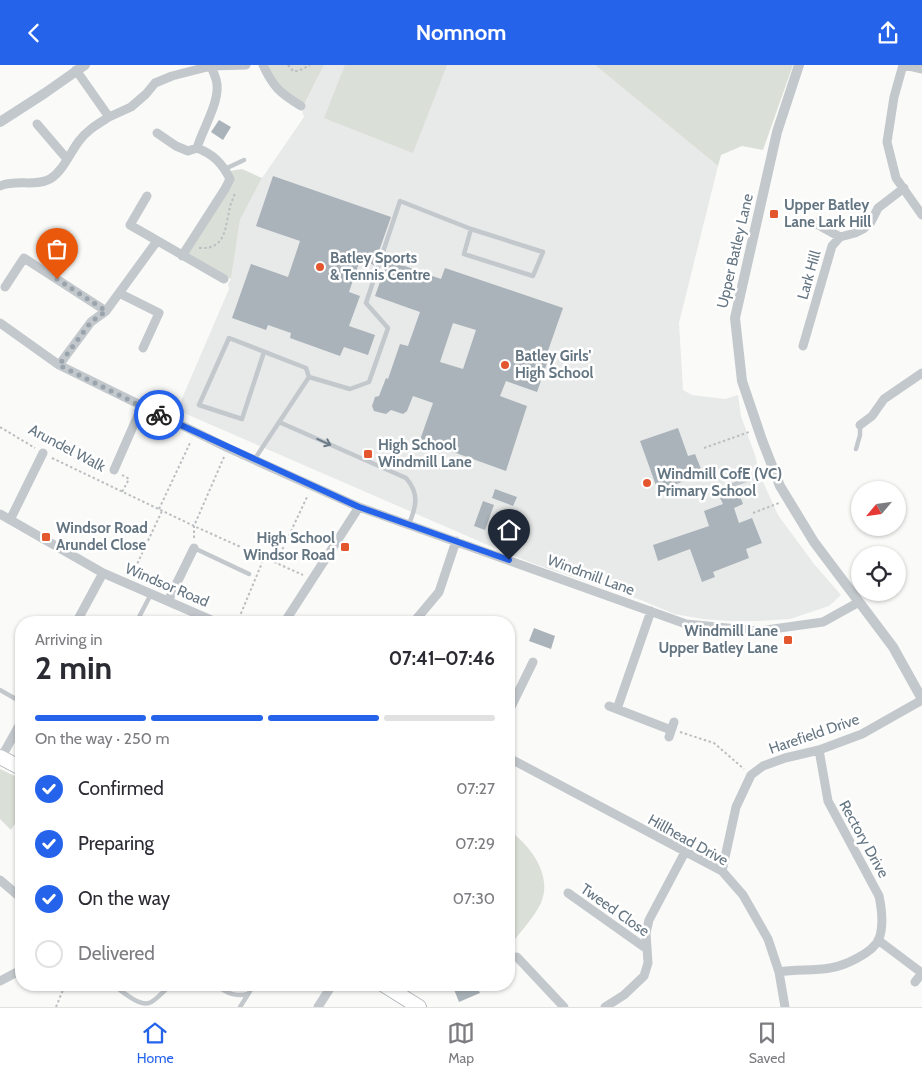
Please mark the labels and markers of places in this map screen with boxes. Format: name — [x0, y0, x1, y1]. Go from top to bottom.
place label: Upper Batley Lane Lark Hill — [784, 196, 871, 231]
marker: Upper Batley Lane Lark Hill — [768, 208, 780, 220]
pin — [36, 228, 78, 279]
place label: Batley Sports & Tennis Centre — [330, 249, 430, 284]
marker: Batley Sports & Tennis Centre — [314, 261, 326, 273]
place label: Batley Girls' High School — [515, 347, 593, 382]
marker: Batley Girls' High School — [499, 359, 511, 371]
place label: High School Windmill Lane — [378, 436, 472, 471]
marker: High School Windmill Lane — [362, 448, 374, 460]
place label: Windmill CofE (VC) Primary School — [657, 465, 782, 500]
marker: Windmill CofE (VC) Primary School — [641, 477, 653, 489]
pin — [488, 509, 530, 560]
place label: Windsor Road Arundel Close — [56, 519, 148, 554]
place label: High School Windsor Road — [243, 529, 335, 564]
marker: Windsor Road Arundel Close — [40, 531, 52, 543]
marker: High School Windsor Road — [339, 541, 351, 553]
place label: Windmill Lane Upper Batley Lane — [658, 622, 778, 657]
marker: Windmill Lane Upper Batley Lane — [782, 634, 794, 646]

